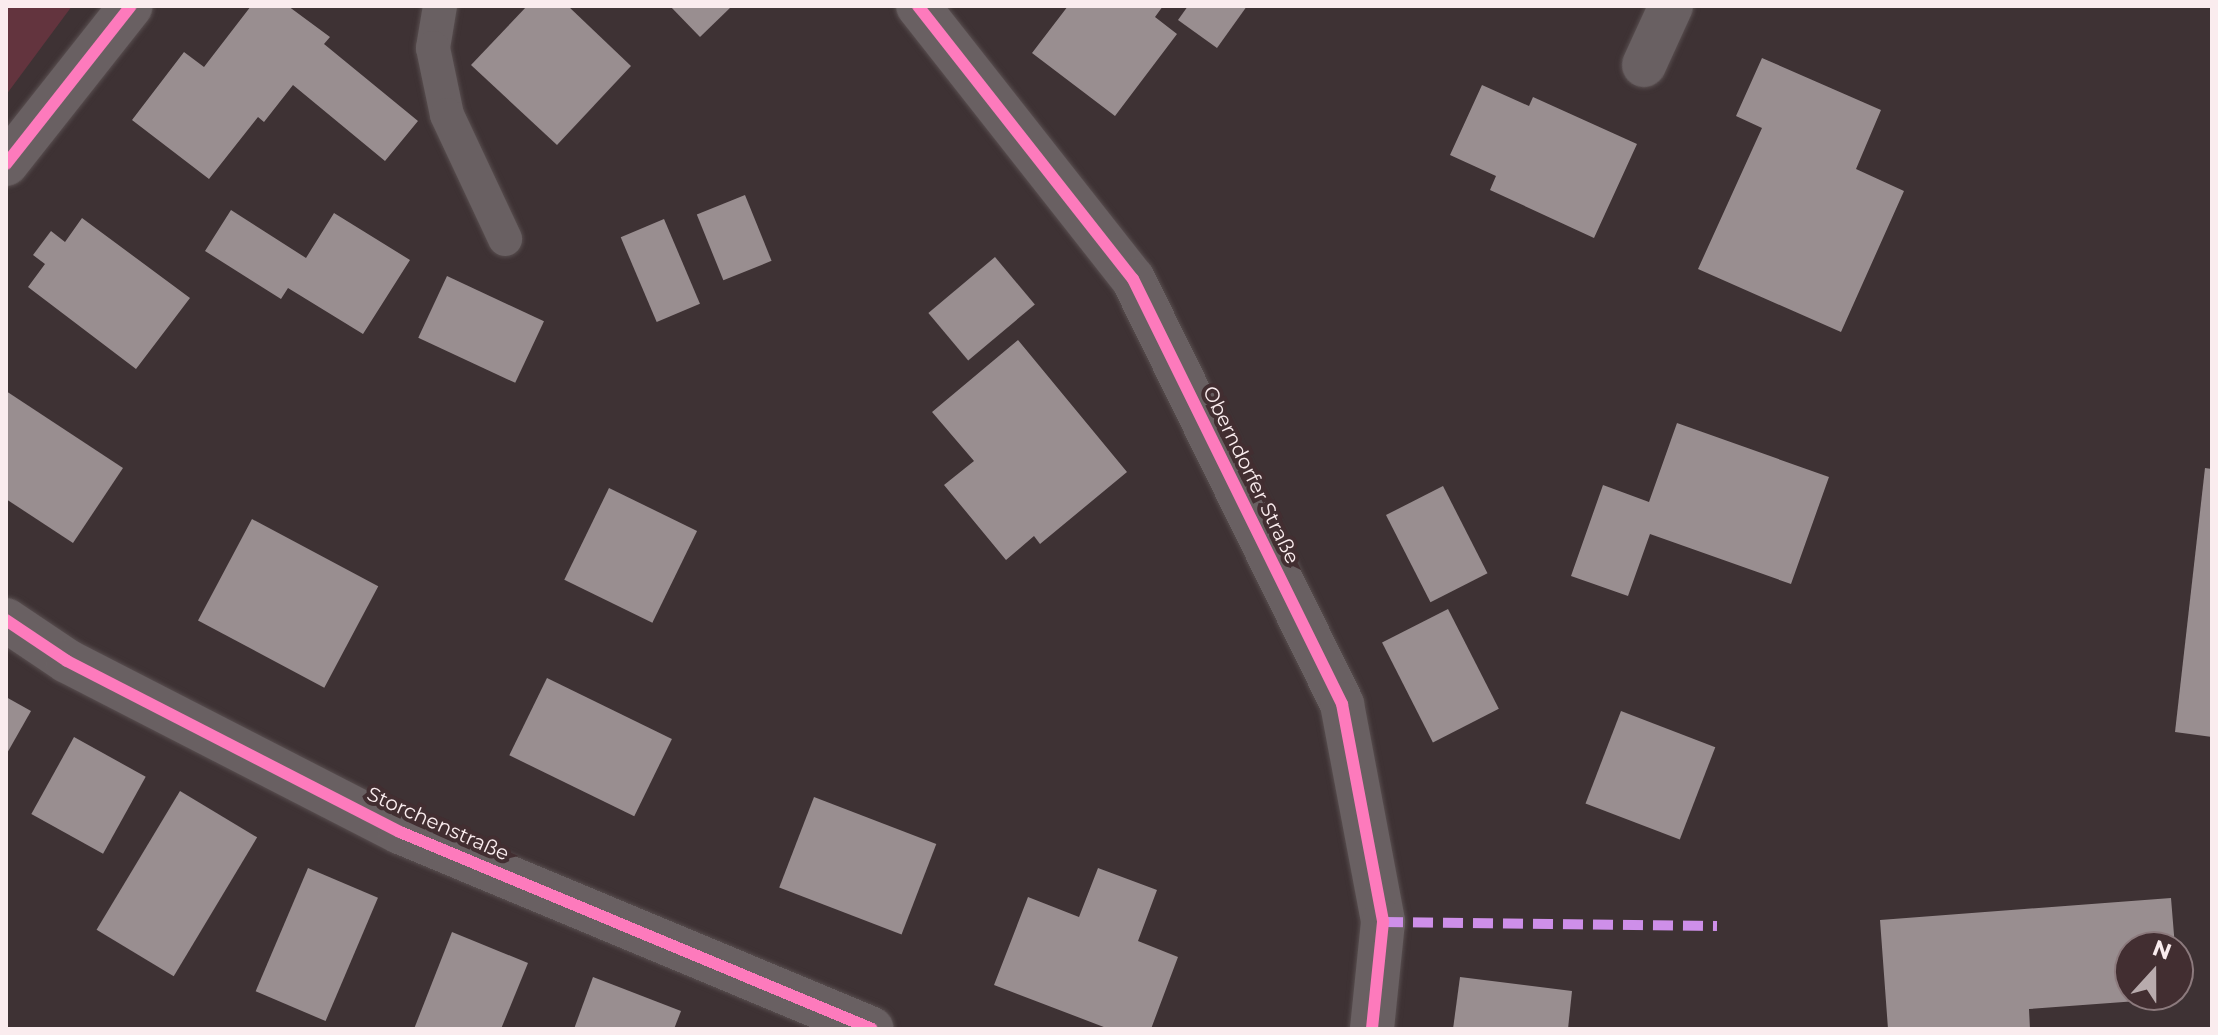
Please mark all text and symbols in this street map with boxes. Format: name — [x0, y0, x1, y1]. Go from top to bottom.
street label: Oberndorfer Straße — [1198, 382, 1304, 568]
street label: Storchenstraße — [363, 782, 513, 866]
north arrow — [2114, 931, 2194, 1011]
text: N — [2149, 934, 2175, 966]

